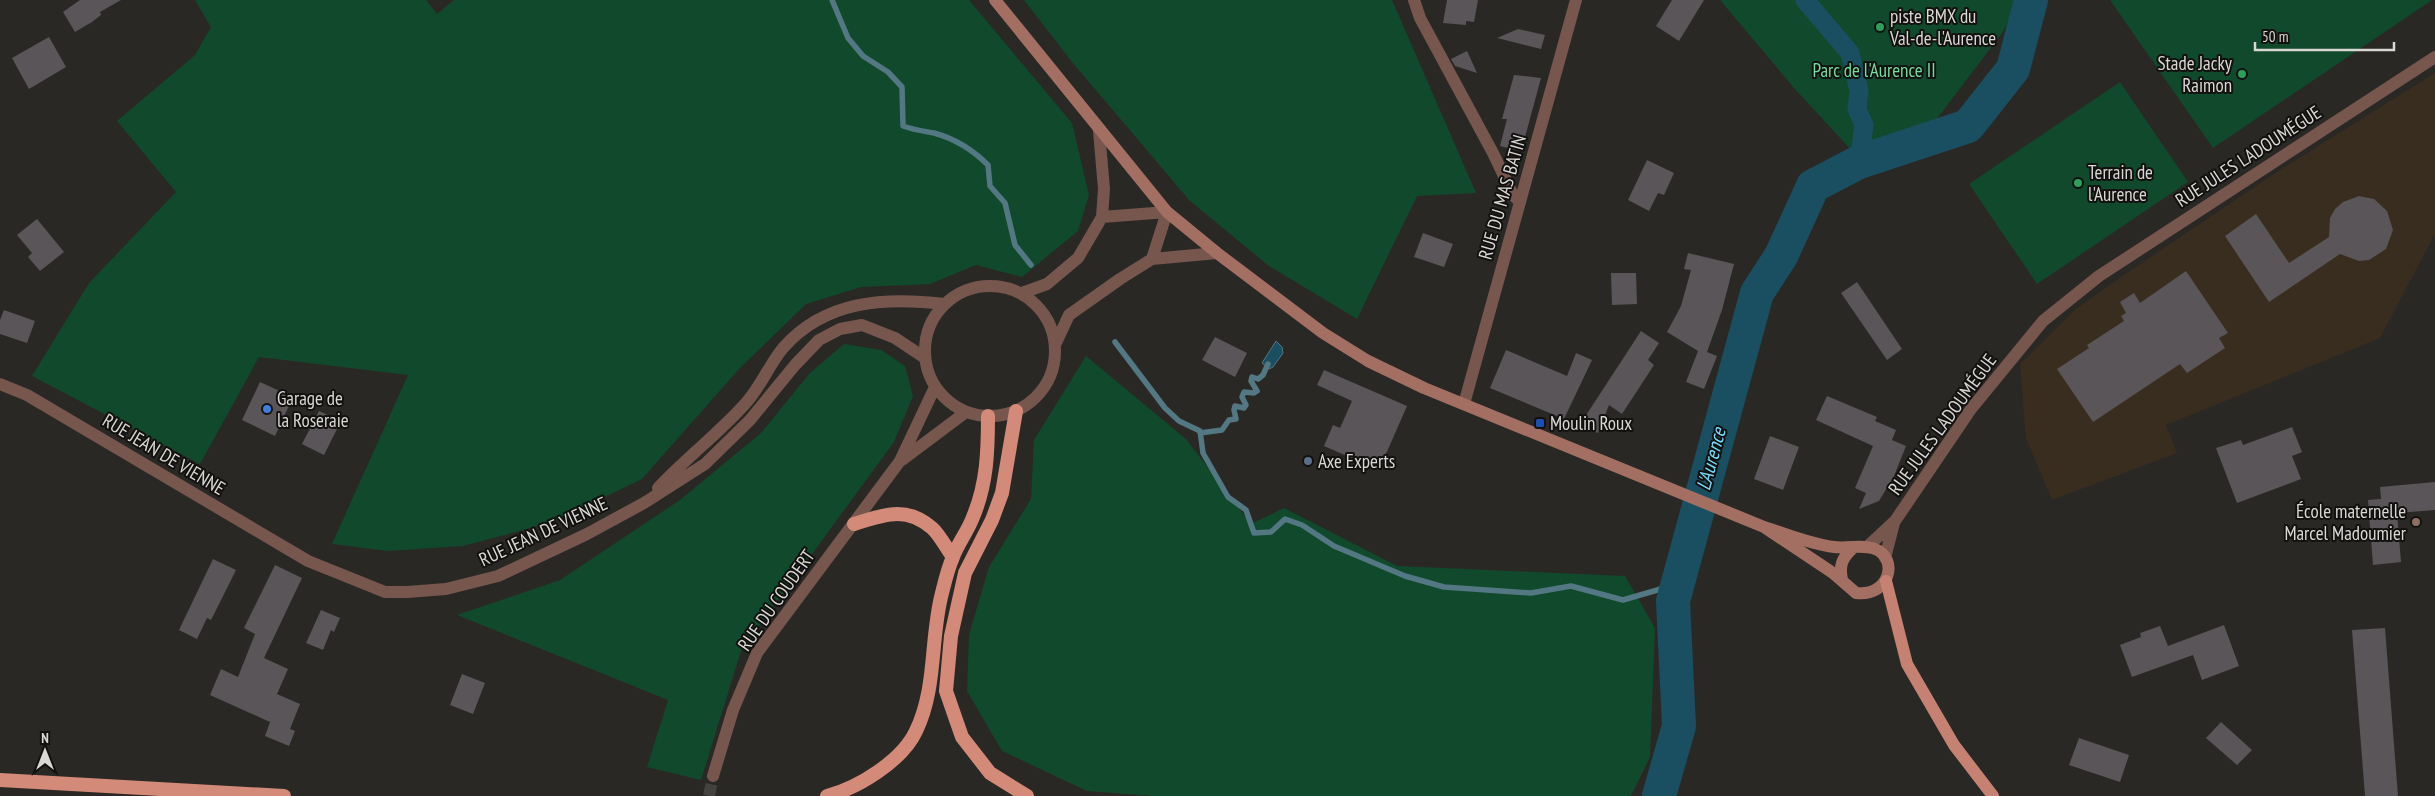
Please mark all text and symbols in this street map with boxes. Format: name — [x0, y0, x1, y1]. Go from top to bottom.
place label: piste BMX du Val-de-l'Aurence — [1889, 4, 1996, 50]
scale bar — [2255, 20, 2394, 52]
marker: piste BMX du Val-de-l'Aurence — [1874, 21, 1886, 33]
text: 50 m — [2262, 27, 2288, 46]
place label: Stade Jacky Raimon — [2157, 51, 2233, 97]
park label: Parc de l'Aurence II — [1812, 58, 1936, 82]
marker: Stade Jacky Raimon — [2236, 68, 2248, 80]
street label: RUE JULES LADOUMÉGUE — [2171, 100, 2325, 212]
street label: RUE DU MAS BATIN — [1473, 132, 1531, 262]
place label: Terrain de l'Aurence — [2088, 160, 2153, 206]
marker: Terrain de l'Aurence — [2072, 177, 2084, 189]
street label: RUE JULES LADOUMÉGUE — [1883, 349, 2001, 499]
place label: Garage de la Roseraie — [277, 386, 349, 432]
marker: Garage de la Roseraie — [261, 403, 273, 415]
street label: RUE JEAN DE VIENNE — [98, 408, 230, 500]
place label: Moulin Roux — [1550, 411, 1632, 435]
marker: Moulin Roux — [1534, 417, 1546, 429]
water label: L'Aurence — [1690, 423, 1732, 493]
place label: Axe Experts — [1318, 449, 1395, 473]
marker: Axe Experts — [1302, 455, 1314, 467]
street label: RUE JEAN DE VIENNE — [475, 491, 611, 571]
place label: École maternelle Marcel Madoumier — [2284, 499, 2407, 545]
marker: École maternelle Marcel Madoumier — [2410, 516, 2422, 528]
street label: RUE DU COUDERT — [732, 544, 820, 655]
north arrow — [20, 726, 70, 776]
text: N — [41, 729, 49, 747]

